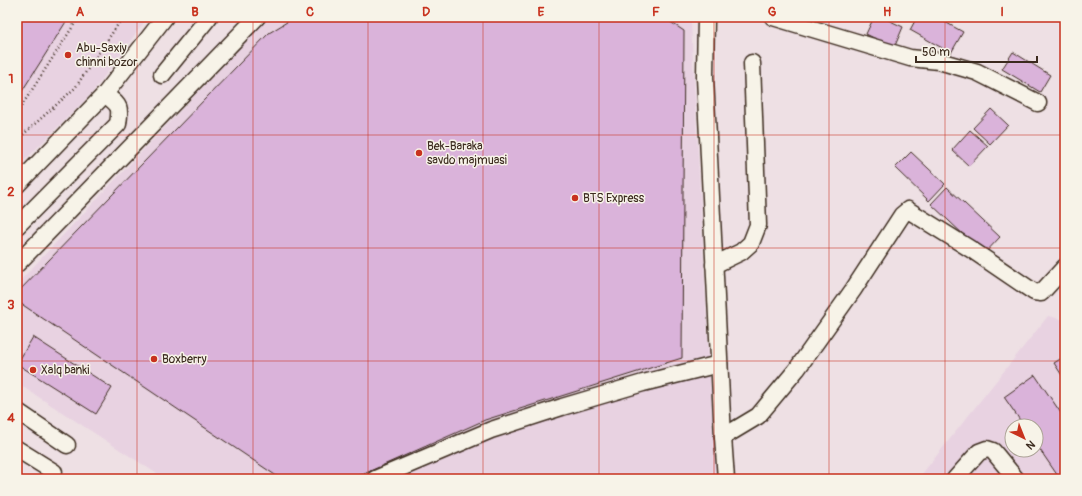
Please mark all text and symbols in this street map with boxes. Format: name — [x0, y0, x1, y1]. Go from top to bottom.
text: A — [76, 4, 85, 20]
text: B — [191, 4, 199, 20]
text: C — [306, 4, 314, 20]
text: D — [422, 4, 430, 20]
text: E — [538, 4, 545, 20]
text: F — [652, 4, 660, 20]
text: G — [768, 4, 777, 20]
text: H — [883, 4, 891, 20]
text: I — [1000, 4, 1004, 20]
scale bar — [916, 38, 1037, 64]
place label: Abu-Saxiy chinni bozor — [76, 41, 138, 70]
text: 50 m — [922, 45, 950, 60]
marker: Abu-Saxiy chinni bozor — [63, 50, 73, 60]
text: 1 — [8, 71, 14, 87]
place label: Bek-Baraka savdo majmuasi — [427, 139, 507, 168]
marker: Bek-Baraka savdo majmuasi — [414, 148, 424, 158]
text: 2 — [7, 184, 15, 200]
place label: BTS Express — [583, 191, 645, 206]
marker: BTS Express — [570, 193, 580, 203]
text: 3 — [7, 297, 15, 313]
place label: Boxberry — [162, 352, 207, 367]
marker: Boxberry — [149, 354, 159, 364]
place label: Xalq banki — [41, 363, 90, 378]
marker: Xalq banki — [28, 365, 38, 375]
text: 4 — [7, 410, 15, 426]
north arrow — [1004, 418, 1044, 458]
text: N — [1023, 438, 1038, 453]

